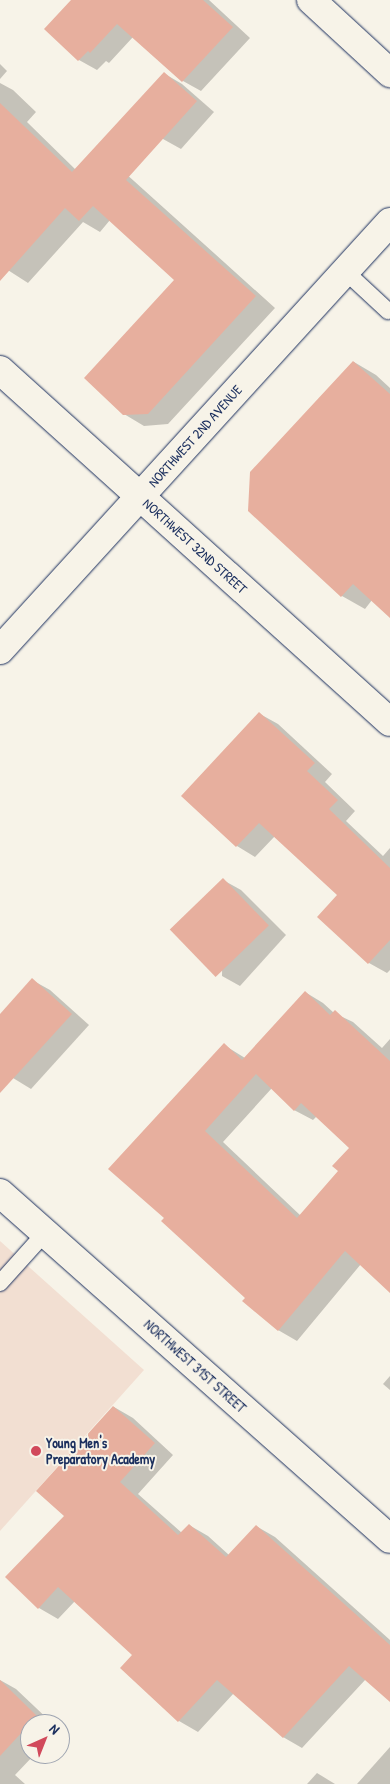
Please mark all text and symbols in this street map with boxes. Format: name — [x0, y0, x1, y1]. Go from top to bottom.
street label: NORTHWEST 2ND AVENUE — [145, 381, 245, 491]
street label: NORTHWEST 32ND STREET — [140, 495, 250, 597]
street label: NORTHWEST 31ST STREET — [141, 1316, 249, 1416]
place label: Young Men's Preparatory Academy — [46, 1435, 155, 1468]
marker: Young Men's Preparatory Academy — [30, 1445, 42, 1457]
north arrow — [20, 1714, 70, 1764]
text: N — [46, 1719, 64, 1738]

